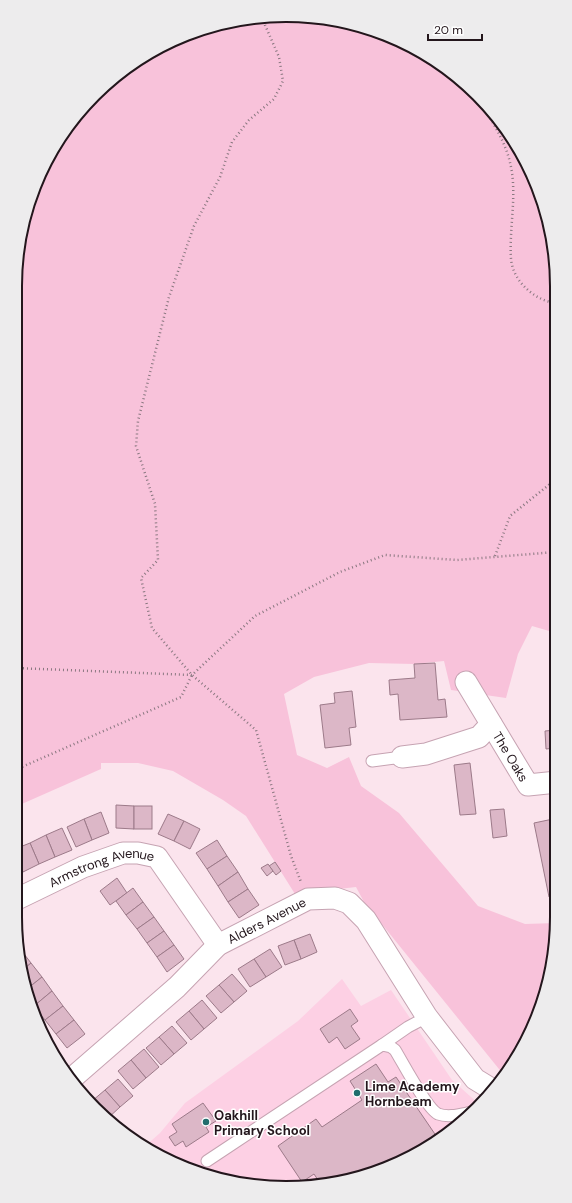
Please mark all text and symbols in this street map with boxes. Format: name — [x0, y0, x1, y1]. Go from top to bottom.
scale bar — [428, 16, 482, 42]
text: 20 m — [434, 22, 463, 38]
street label: The Oaks — [489, 728, 532, 785]
street label: Armstrong Avenue — [46, 844, 156, 891]
street label: Alders Avenue — [224, 893, 309, 947]
place label: Lime Academy Hornbeam — [365, 1078, 460, 1110]
marker: Lime Academy Hornbeam — [352, 1088, 362, 1098]
place label: Oakhill Primary School — [214, 1107, 310, 1139]
marker: Oakhill Primary School — [201, 1117, 211, 1127]

